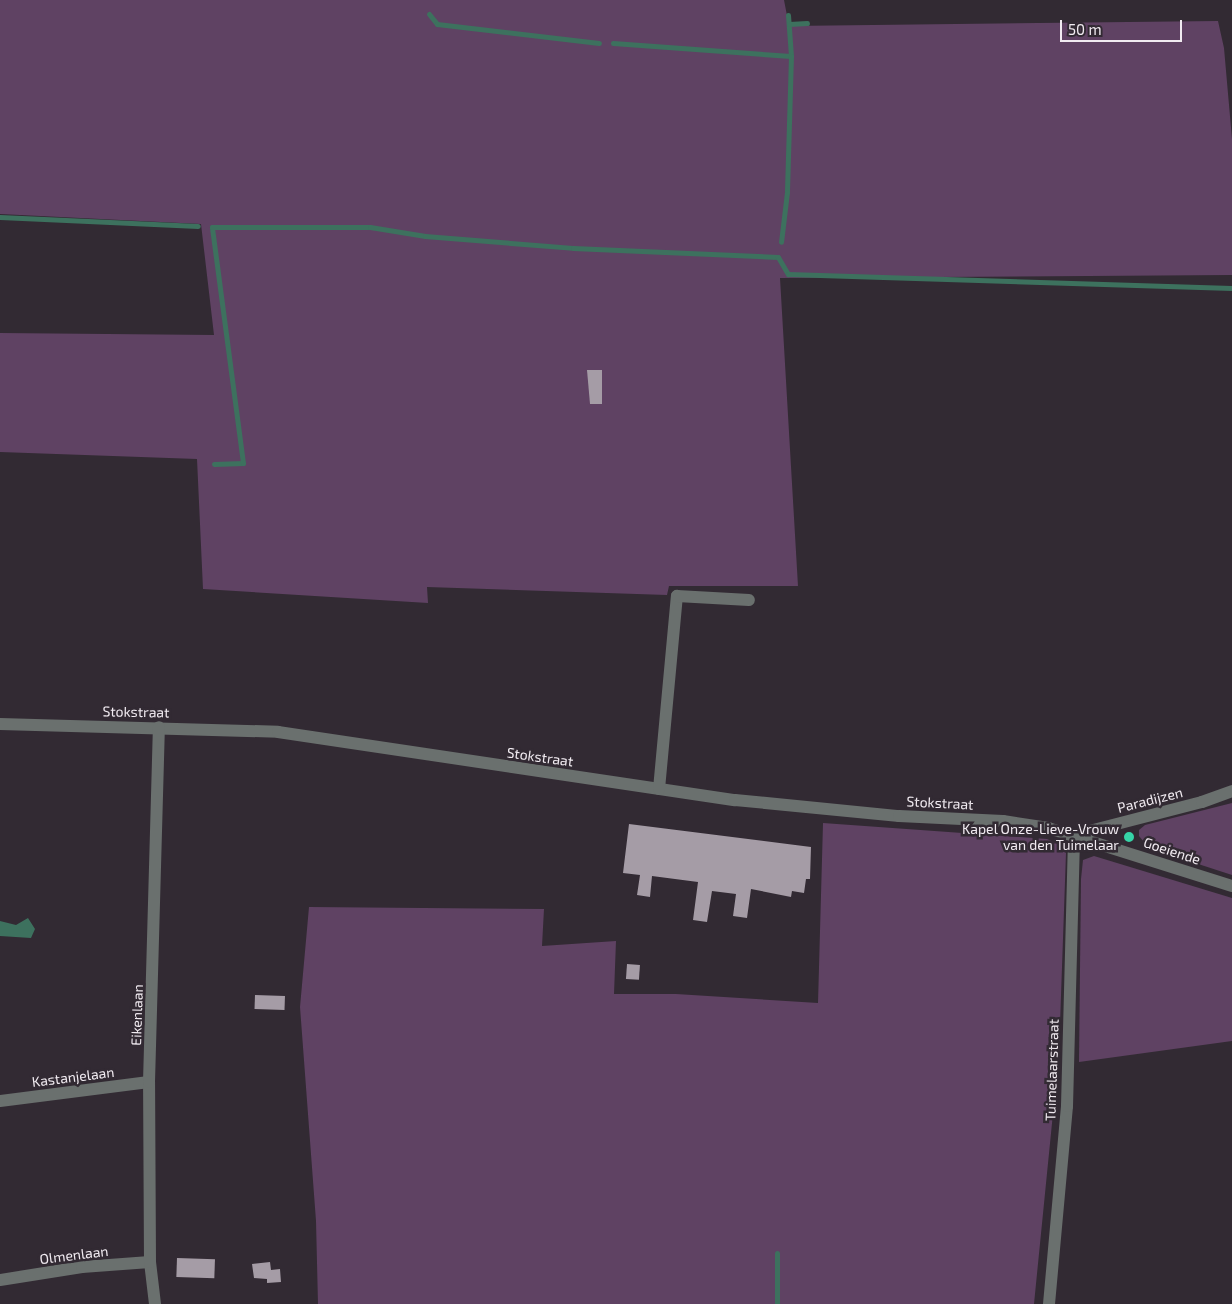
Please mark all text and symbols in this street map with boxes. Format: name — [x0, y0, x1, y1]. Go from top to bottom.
scale bar — [1062, 10, 1184, 42]
text: 50 m — [1068, 20, 1102, 38]
street label: Stokstraat — [102, 703, 170, 721]
street label: Stokstraat — [506, 744, 574, 770]
street label: Paradijzen — [1115, 784, 1185, 816]
street label: Stokstraat — [906, 793, 974, 813]
place label: Kapel Onze-Lieve-Vrouw van den Tuimelaar — [962, 821, 1119, 854]
marker: Kapel Onze-Lieve-Vrouw van den Tuimelaar — [1123, 831, 1135, 843]
street label: Goeiende — [1141, 834, 1203, 868]
street label: Eikenlaan — [128, 984, 146, 1046]
street label: Tuimelaarstraat — [1042, 1019, 1062, 1121]
street label: Kastanjelaan — [31, 1064, 115, 1090]
street label: Olmenlaan — [39, 1242, 109, 1268]

